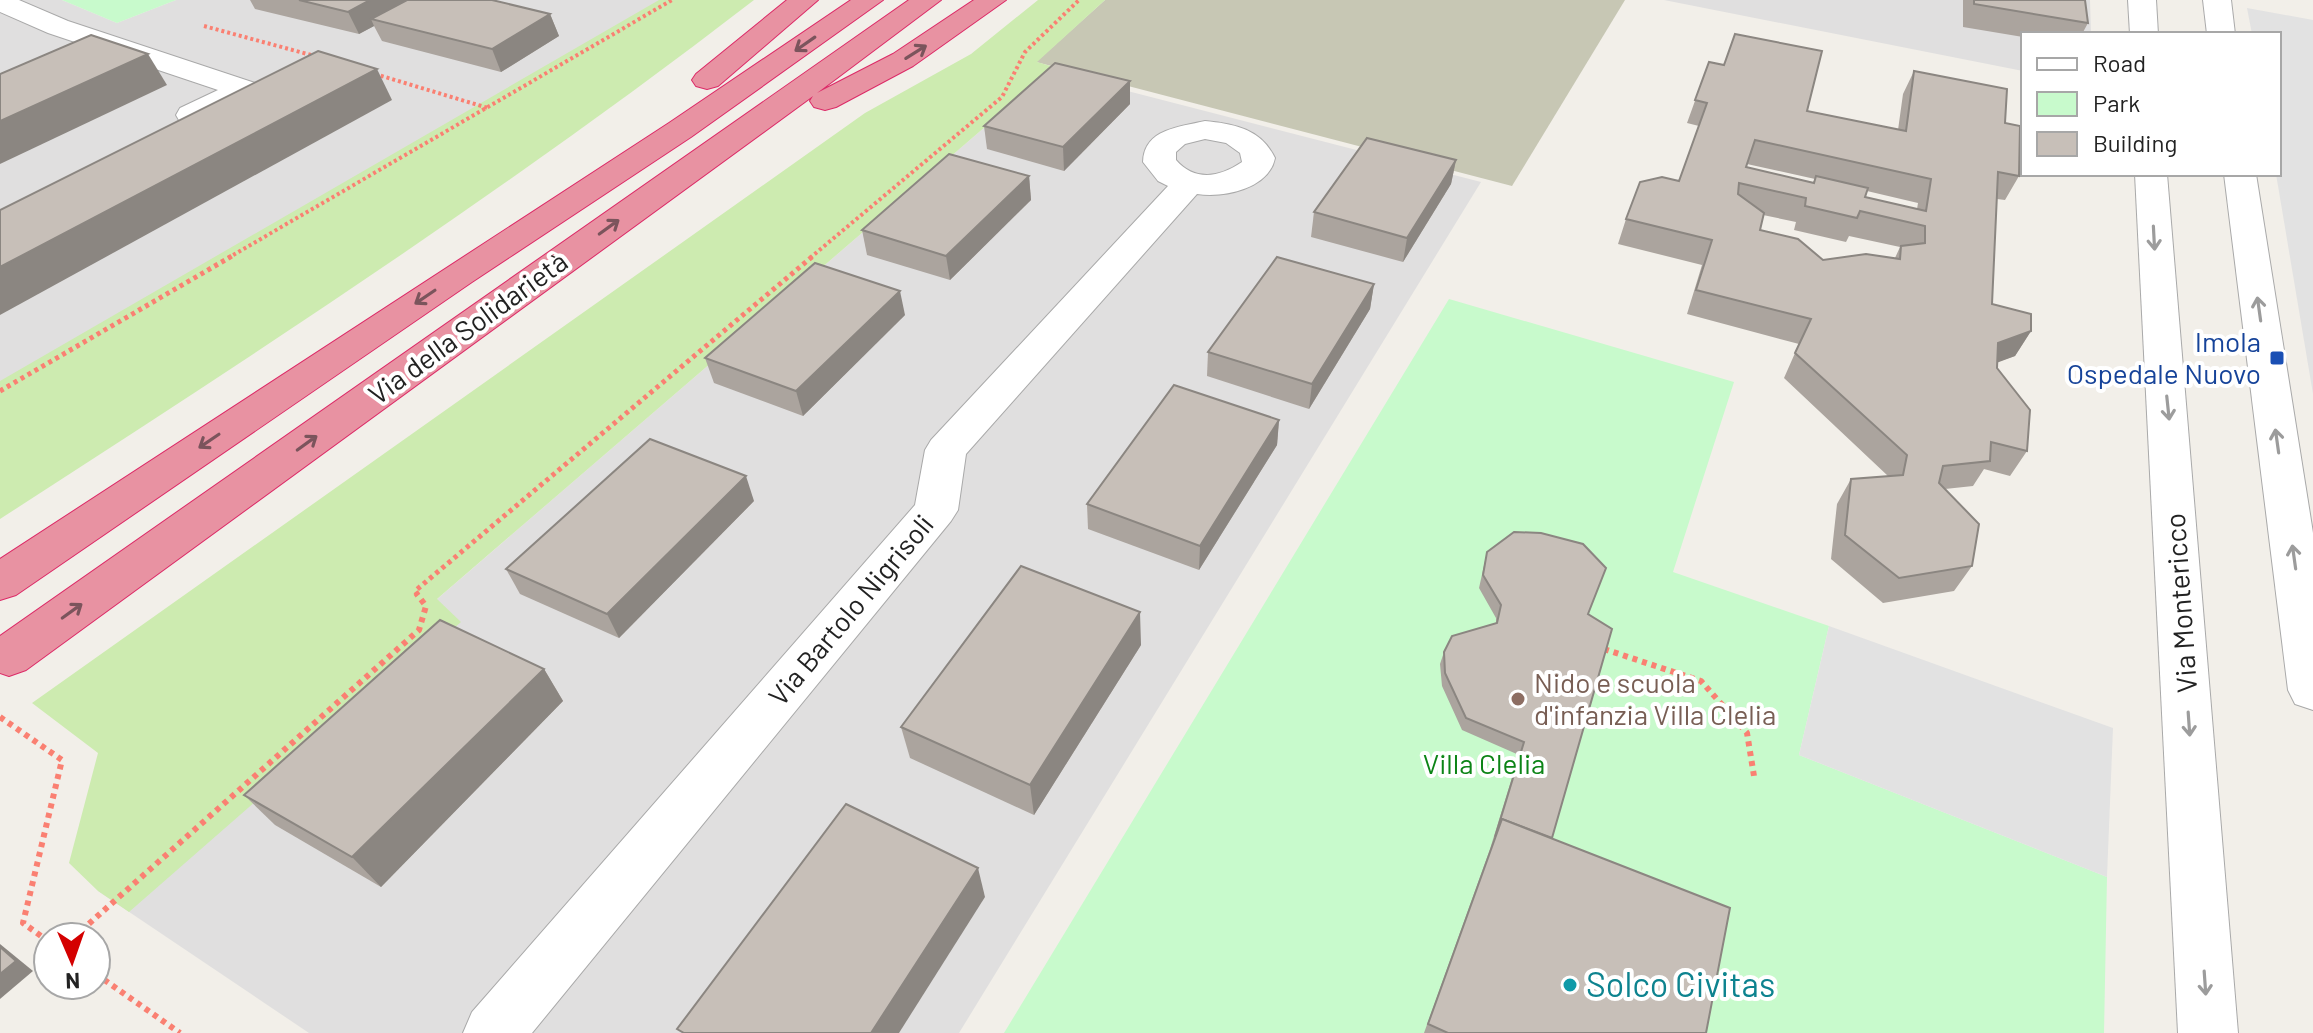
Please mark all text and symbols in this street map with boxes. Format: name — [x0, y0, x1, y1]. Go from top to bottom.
legend — [2021, 32, 2281, 176]
one-way arrow — [794, 36, 816, 52]
one-way arrow — [904, 43, 927, 59]
text: Road — [2093, 48, 2146, 77]
text: Park — [2093, 88, 2140, 117]
text: Building — [2093, 128, 2177, 157]
one-way arrow — [598, 219, 620, 235]
one-way arrow — [2147, 224, 2162, 251]
street label: Via della Solidarietà — [361, 244, 574, 411]
one-way arrow — [414, 289, 437, 305]
one-way arrow — [2251, 296, 2266, 322]
place label: Imola Ospedale Nuovo — [2067, 324, 2261, 390]
marker: Imola Ospedale Nuovo — [2268, 349, 2286, 367]
one-way arrow — [2160, 394, 2175, 421]
one-way arrow — [2269, 429, 2284, 454]
one-way arrow — [198, 434, 221, 450]
one-way arrow — [295, 435, 317, 451]
street label: Via Bartolo Nigrisoli — [760, 507, 940, 712]
street label: Via Montericco — [2157, 512, 2203, 694]
one-way arrow — [2285, 545, 2300, 570]
one-way arrow — [61, 602, 83, 619]
place label: Nido e scuola d'infanzia Villa Clelia — [1534, 665, 1776, 731]
marker: Nido e scuola d'infanzia Villa Clelia — [1509, 690, 1527, 708]
one-way arrow — [2182, 710, 2197, 737]
park label: Villa Clelia — [1423, 746, 1545, 780]
north arrow — [32, 921, 112, 1001]
place label: Solco Civitas — [1586, 963, 1775, 1004]
text: N — [65, 969, 81, 995]
one-way arrow — [2198, 969, 2213, 996]
marker: Solco Civitas — [1561, 976, 1579, 994]

